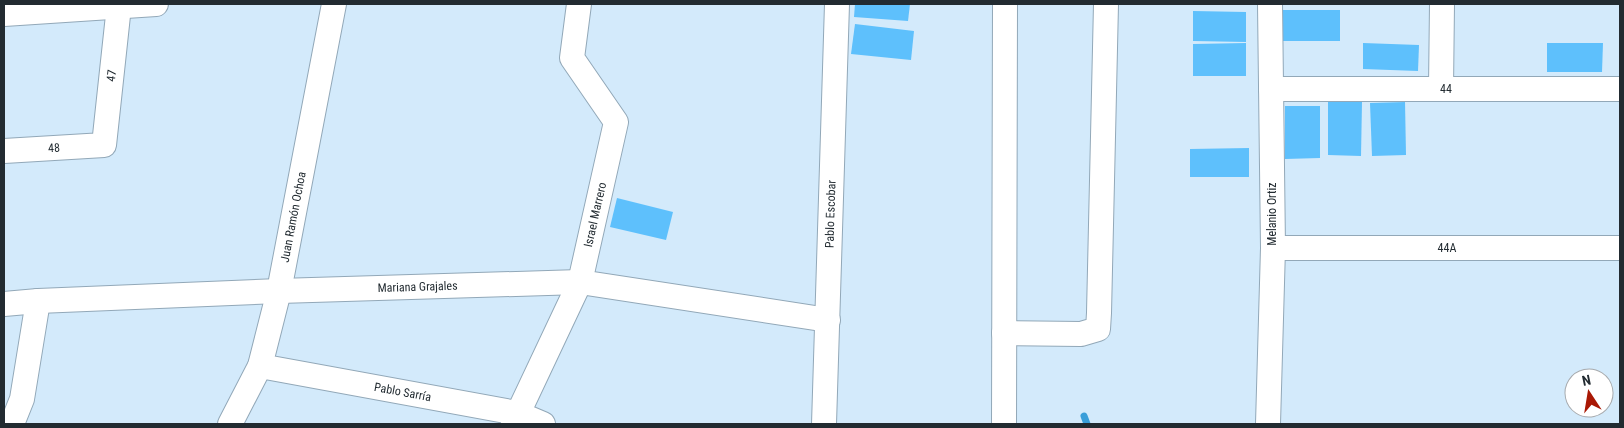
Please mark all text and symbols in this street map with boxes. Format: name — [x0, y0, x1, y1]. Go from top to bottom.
street label: 47 — [104, 69, 119, 82]
street label: 44 — [1440, 82, 1452, 96]
street label: 48 — [48, 141, 60, 155]
street label: Juan Ramón Ochoa — [278, 170, 309, 264]
street label: Pablo Escobar — [822, 179, 839, 248]
street label: Israel Marrero — [581, 181, 609, 248]
street label: Melanio Ortiz — [1265, 182, 1279, 246]
street label: 44A — [1438, 241, 1456, 255]
street label: Mariana Grajales — [377, 279, 458, 295]
north arrow — [1564, 368, 1614, 418]
text: N — [1580, 372, 1592, 389]
street label: Pablo Sarría — [373, 380, 433, 404]

